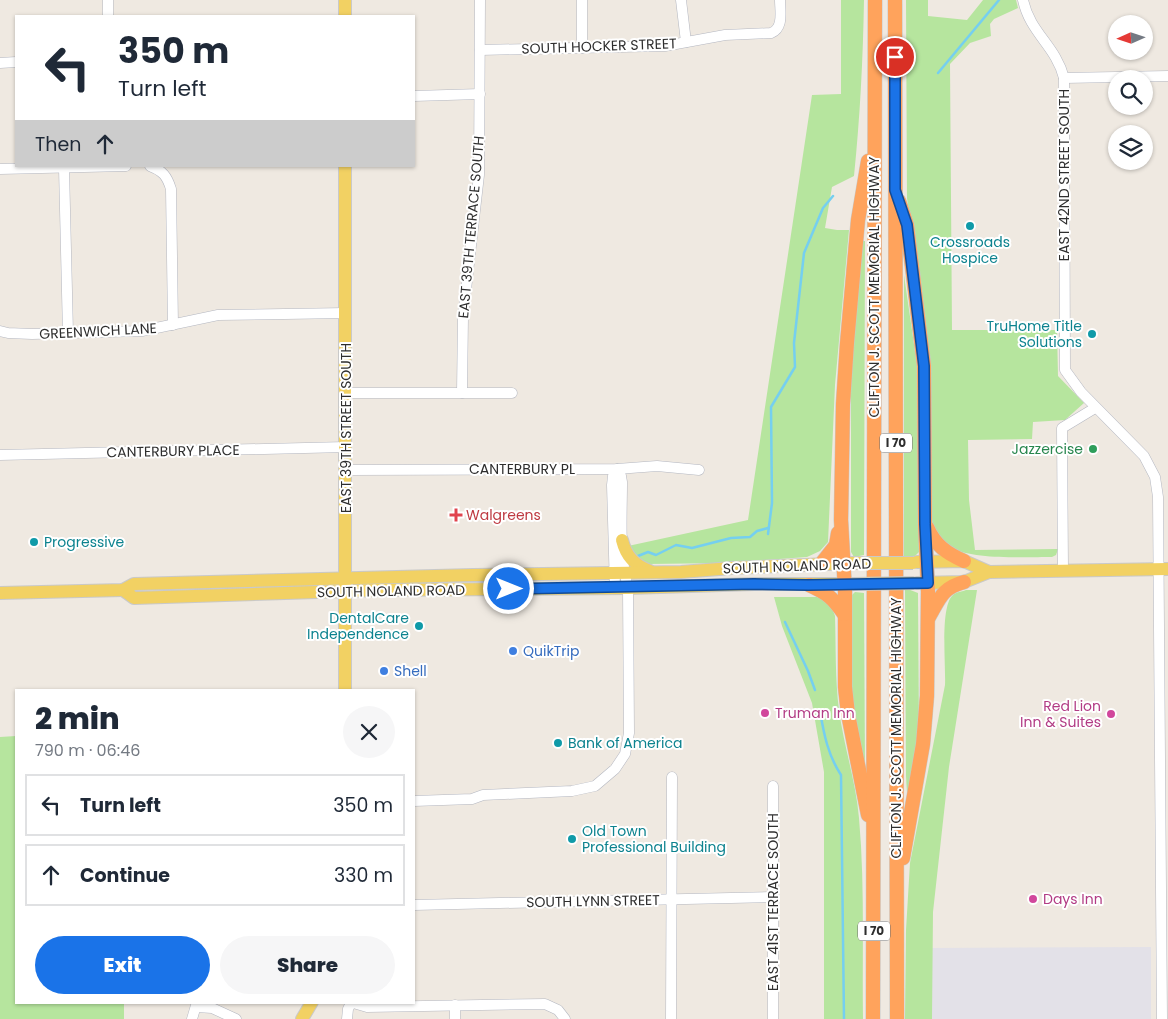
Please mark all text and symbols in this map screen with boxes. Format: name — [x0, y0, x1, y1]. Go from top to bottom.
north arrow — [1108, 15, 1152, 60]
map controls — [1108, 15, 1153, 170]
text: 350 m — [118, 26, 229, 75]
street label: SOUTH HOCKER STREET — [521, 33, 677, 59]
icon: left — [35, 35, 100, 100]
pin — [874, 36, 916, 78]
icon: arrive — [881, 43, 909, 71]
button: search — [1108, 70, 1153, 115]
text: Turn left — [118, 73, 206, 104]
street label: EAST 42ND STREET SOUTH — [1054, 89, 1074, 261]
button: layers — [1108, 125, 1153, 170]
icon: ahead — [91, 130, 119, 158]
text: Then — [35, 131, 81, 158]
street label: EAST 39TH TERRACE SOUTH — [453, 135, 489, 319]
street label: CLIFTON J. SCOTT MEMORIAL HIGHWAY — [864, 157, 884, 418]
marker: Crossroads Hospice — [964, 220, 976, 232]
place label: Crossroads Hospice — [930, 232, 1010, 268]
place label: TruHome Title Solutions — [987, 316, 1082, 352]
street label: GREENWICH LANE — [39, 318, 157, 344]
marker: TruHome Title Solutions — [1086, 328, 1098, 340]
street label: EAST 39TH STREET SOUTH — [336, 343, 356, 513]
road number: I 70 — [880, 433, 912, 452]
place label: Jazzercise — [1012, 439, 1083, 459]
street label: CANTERBURY PLACE — [106, 440, 240, 462]
marker: Jazzercise — [1087, 443, 1099, 455]
street label: CANTERBURY PL — [469, 459, 575, 479]
place label: Walgreens — [466, 505, 541, 525]
marker: Walgreens — [450, 509, 462, 521]
place label: Progressive — [44, 532, 125, 552]
marker: Progressive — [28, 536, 40, 548]
street label: SOUTH NOLAND ROAD — [723, 553, 872, 579]
position arrow — [482, 562, 534, 614]
street label: SOUTH NOLAND ROAD — [317, 580, 465, 602]
street label: CLIFTON J. SCOTT MEMORIAL HIGHWAY — [886, 598, 906, 859]
place label: DentalCare Independence — [307, 608, 409, 644]
marker: DentalCare Independence — [413, 620, 425, 632]
place label: QuikTrip — [523, 641, 579, 661]
marker: QuikTrip — [507, 645, 519, 657]
place label: Shell — [394, 661, 427, 681]
marker: Shell — [378, 665, 390, 677]
place label: Red Lion Inn & Suites — [1020, 696, 1101, 732]
text: 2 min — [35, 697, 120, 740]
place label: Truman Inn — [775, 703, 855, 723]
button: close — [343, 706, 395, 758]
marker: Truman Inn — [759, 707, 771, 719]
marker: Red Lion Inn & Suites — [1105, 708, 1117, 720]
place label: Bank of America — [568, 733, 682, 753]
marker: Bank of America — [552, 737, 564, 749]
text: 790 m · 06:46 — [35, 739, 140, 762]
icon: left — [37, 791, 65, 819]
text: Turn left — [80, 792, 161, 819]
text: 350 m — [333, 792, 393, 819]
street label: EAST 41ST TERRACE SOUTH — [763, 813, 783, 991]
place label: Old Town Professional Building — [582, 821, 726, 857]
marker: Old Town Professional Building — [566, 833, 578, 845]
icon: ahead — [37, 861, 65, 889]
text: Continue — [80, 862, 170, 889]
text: 330 m — [334, 862, 393, 889]
place label: Days Inn — [1043, 889, 1103, 909]
street label: SOUTH LYNN STREET — [526, 890, 660, 912]
marker: Days Inn — [1027, 893, 1039, 905]
road number: I 70 — [858, 921, 890, 940]
button: Exit — [35, 936, 210, 994]
button: Share — [220, 936, 395, 994]

